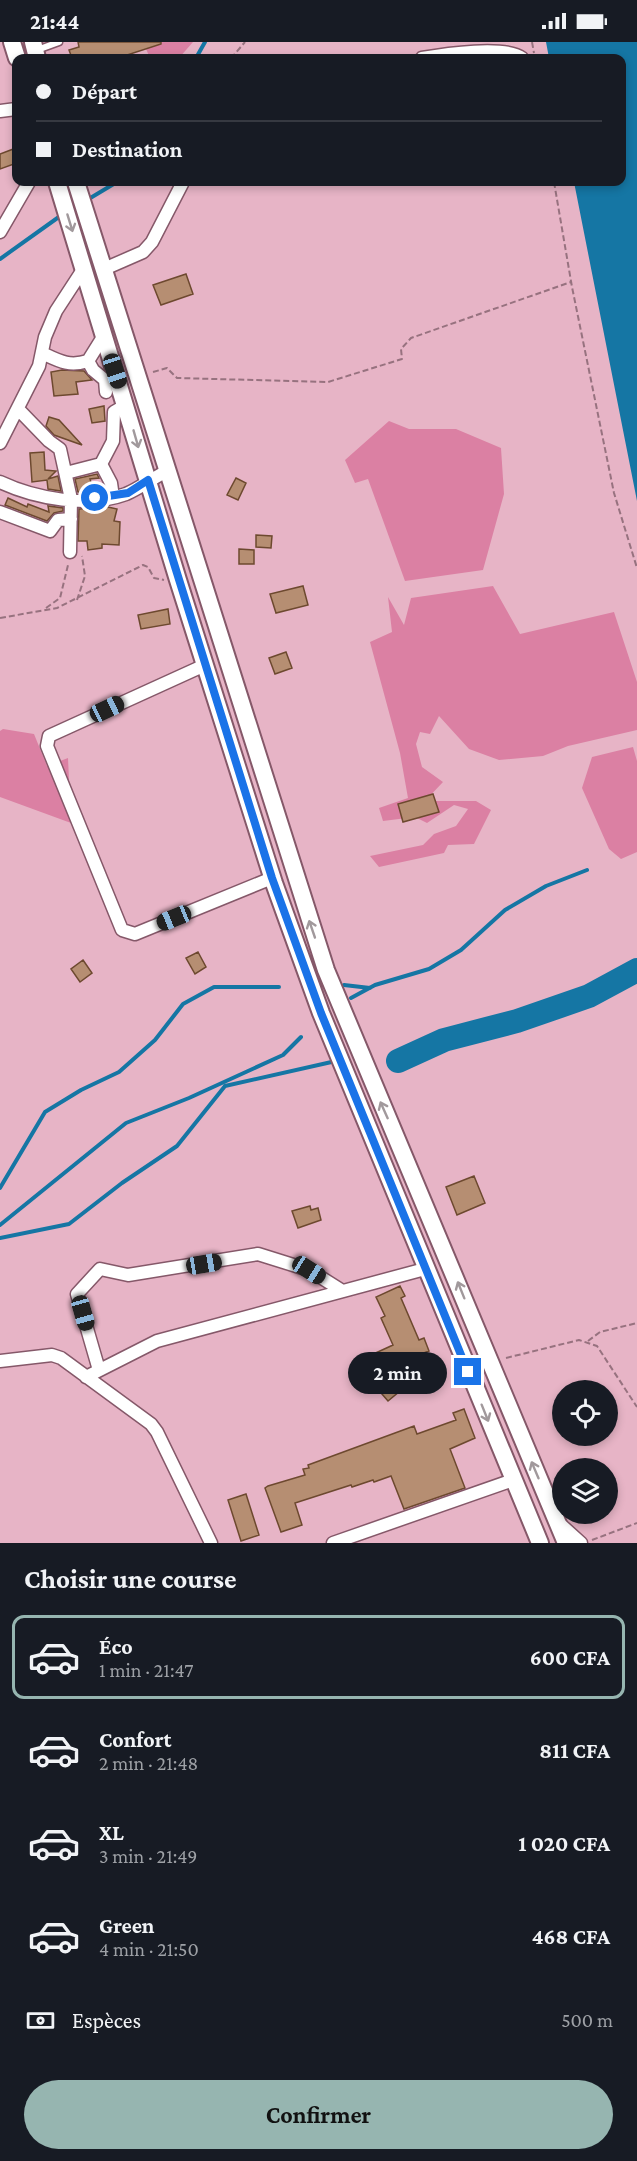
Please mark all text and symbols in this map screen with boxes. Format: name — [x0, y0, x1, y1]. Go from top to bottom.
text: 21:44 — [30, 9, 79, 34]
text: Départ — [72, 79, 137, 104]
text: Destination — [72, 137, 182, 162]
one-way arrow — [65, 213, 76, 232]
car — [101, 351, 129, 391]
one-way arrow — [131, 430, 142, 449]
route start — [81, 484, 108, 511]
car — [87, 693, 127, 725]
car — [154, 903, 194, 933]
one-way arrow — [306, 920, 317, 939]
one-way arrow — [378, 1102, 389, 1120]
car — [185, 1252, 223, 1276]
car — [289, 1253, 329, 1287]
one-way arrow — [455, 1281, 466, 1299]
car — [69, 1293, 97, 1333]
callout: 2 min — [348, 1351, 447, 1393]
route end — [454, 1358, 481, 1385]
text: 2 min — [373, 1362, 422, 1384]
map controls — [552, 1380, 618, 1524]
button: locate — [552, 1380, 618, 1446]
one-way arrow — [480, 1403, 491, 1422]
button: layers — [552, 1458, 618, 1524]
one-way arrow — [529, 1461, 540, 1479]
text: Choisir une course — [24, 1564, 237, 1594]
icon: car — [27, 1630, 81, 1684]
text: Éco — [99, 1634, 133, 1659]
text: 600 CFA — [530, 1645, 610, 1670]
text: 1 min · 21:47 — [99, 1659, 193, 1681]
icon: car — [27, 1723, 81, 1777]
text: Confort — [99, 1727, 172, 1752]
text: 811 CFA — [539, 1738, 610, 1763]
text: 2 min · 21:48 — [99, 1752, 198, 1774]
icon: car — [27, 1816, 81, 1870]
text: XL — [99, 1820, 124, 1845]
text: 1 020 CFA — [518, 1831, 610, 1856]
text: 3 min · 21:49 — [99, 1845, 198, 1867]
icon: car — [27, 1909, 81, 1963]
text: Green — [99, 1913, 155, 1938]
text: 468 CFA — [532, 1924, 610, 1949]
text: 4 min · 21:50 — [99, 1938, 199, 1960]
icon: cash — [24, 2004, 57, 2037]
text: Espèces — [72, 2008, 141, 2033]
text: 500 m — [561, 2009, 613, 2031]
button: Confirmer — [24, 2080, 613, 2149]

